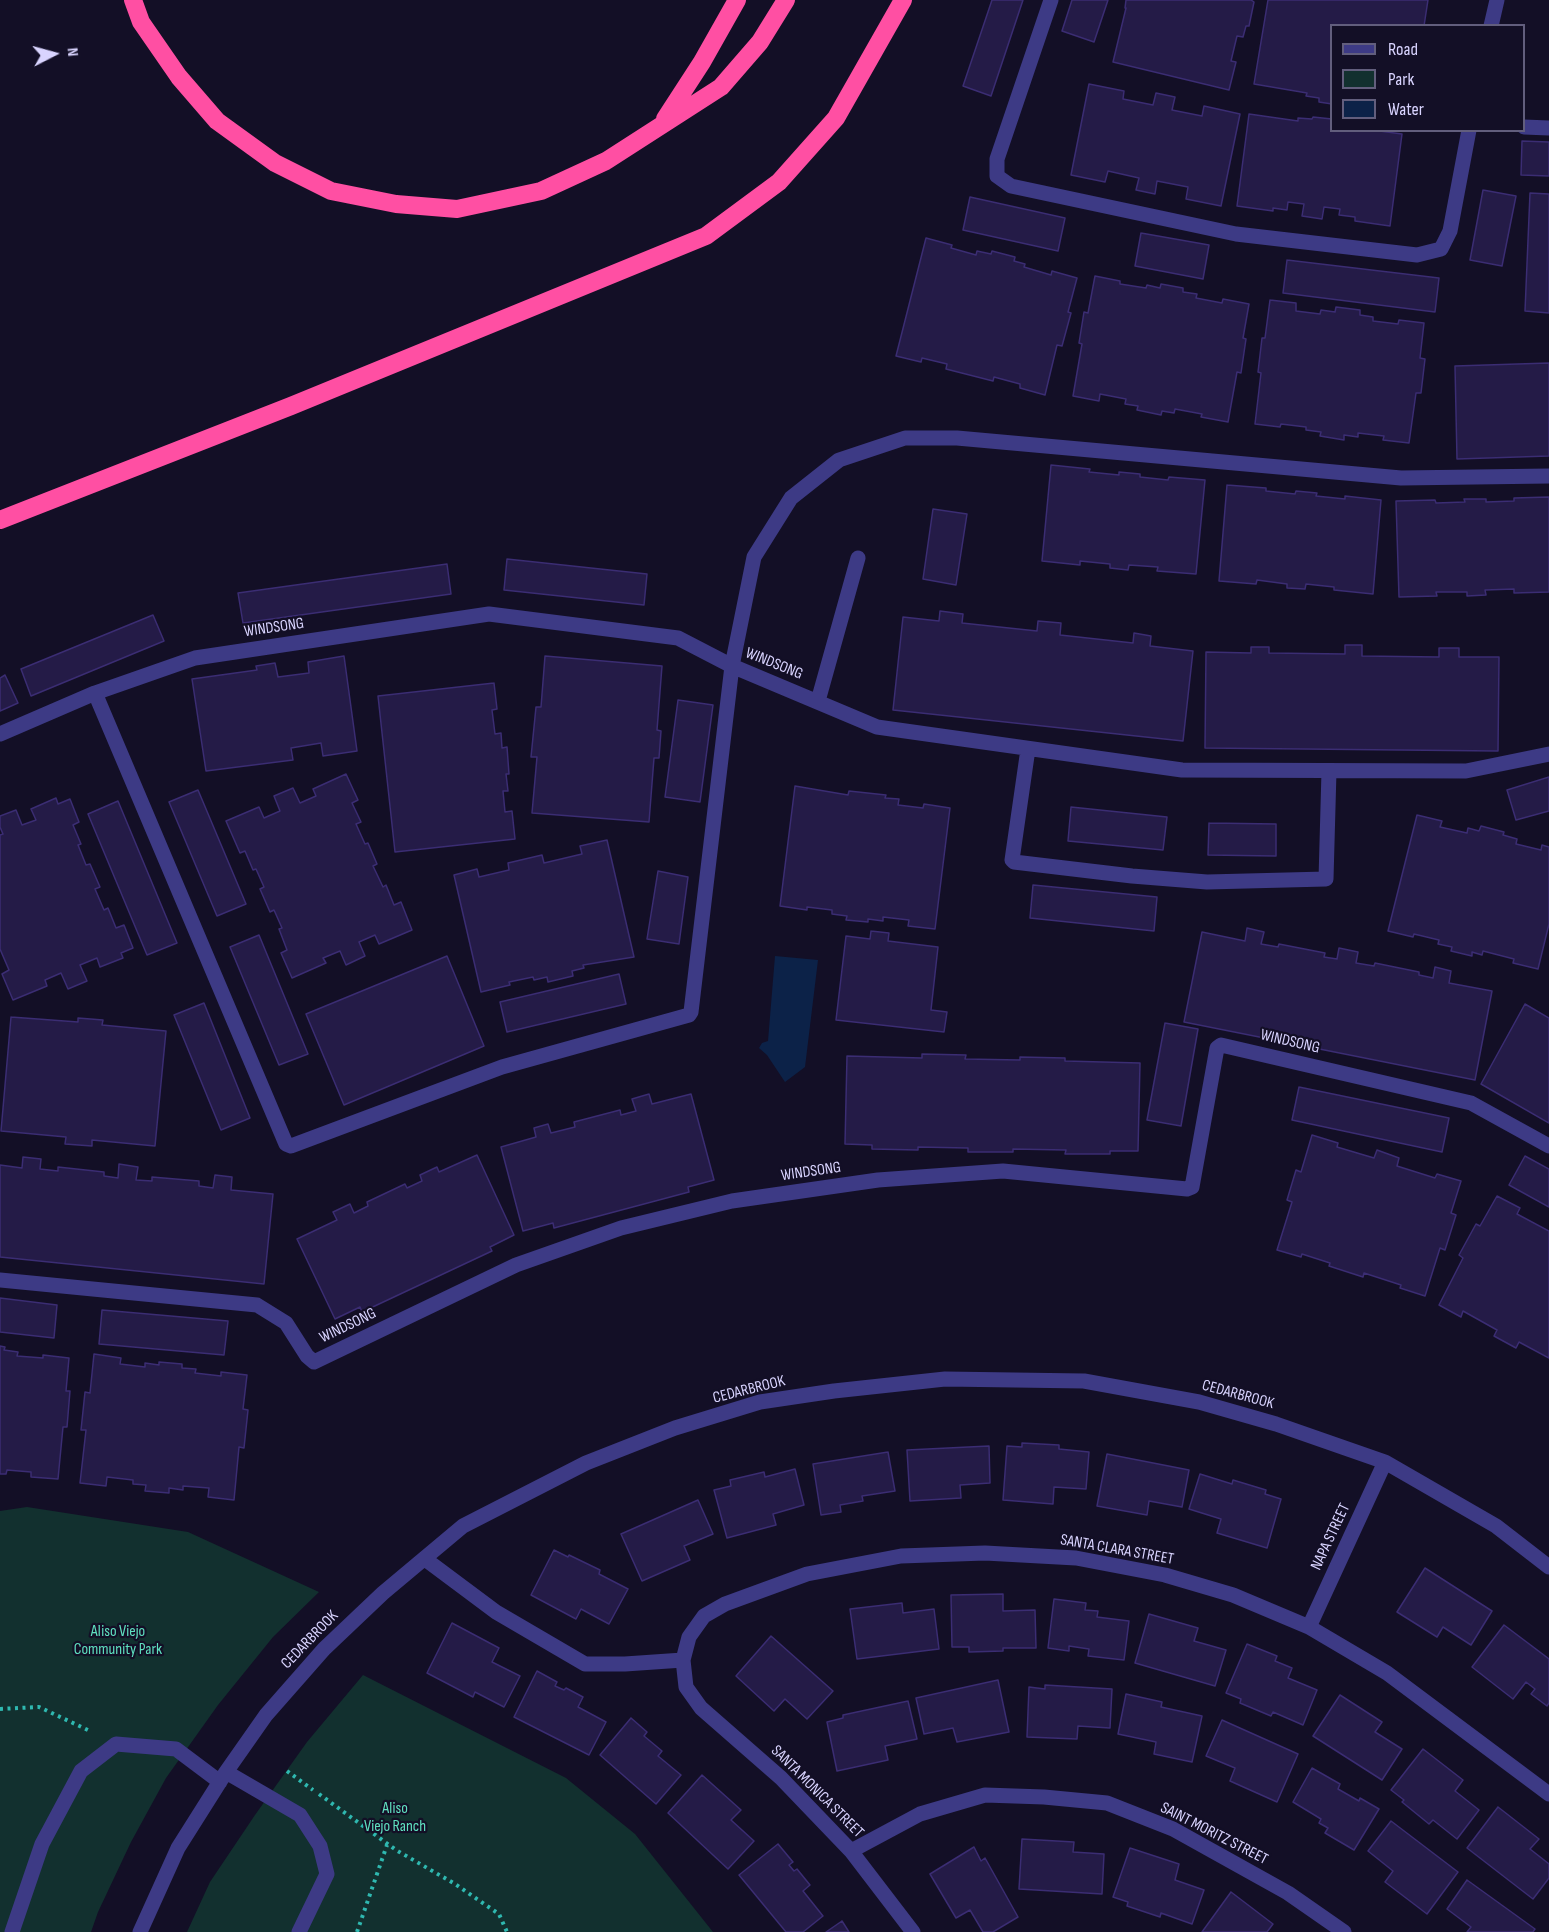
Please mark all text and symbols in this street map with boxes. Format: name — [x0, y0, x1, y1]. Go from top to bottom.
north arrow — [24, 24, 84, 84]
legend — [1330, 24, 1525, 132]
text: Road — [1388, 39, 1418, 60]
text: N — [63, 47, 82, 57]
text: Park — [1388, 69, 1414, 90]
text: Water — [1388, 99, 1424, 120]
street label: WINDSONG — [243, 614, 305, 642]
street label: WINDSONG — [742, 644, 806, 684]
street label: WINDSONG — [1258, 1026, 1322, 1058]
street label: WINDSONG — [780, 1158, 842, 1186]
street label: WINDSONG — [317, 1304, 379, 1348]
street label: CEDARBROOK — [711, 1372, 787, 1408]
street label: CEDARBROOK — [1200, 1376, 1276, 1414]
street label: NAPA STREET — [1307, 1501, 1355, 1573]
street label: SANTA CLARA STREET — [1059, 1531, 1175, 1569]
street label: CEDARBROOK — [277, 1607, 343, 1673]
park label: Aliso Viejo Community Park — [74, 1622, 162, 1660]
street label: SANTA MONICA STREET — [767, 1742, 867, 1842]
park label: Aliso Viejo Ranch — [364, 1799, 426, 1837]
street label: SAINT MORITZ STREET — [1157, 1799, 1271, 1869]

